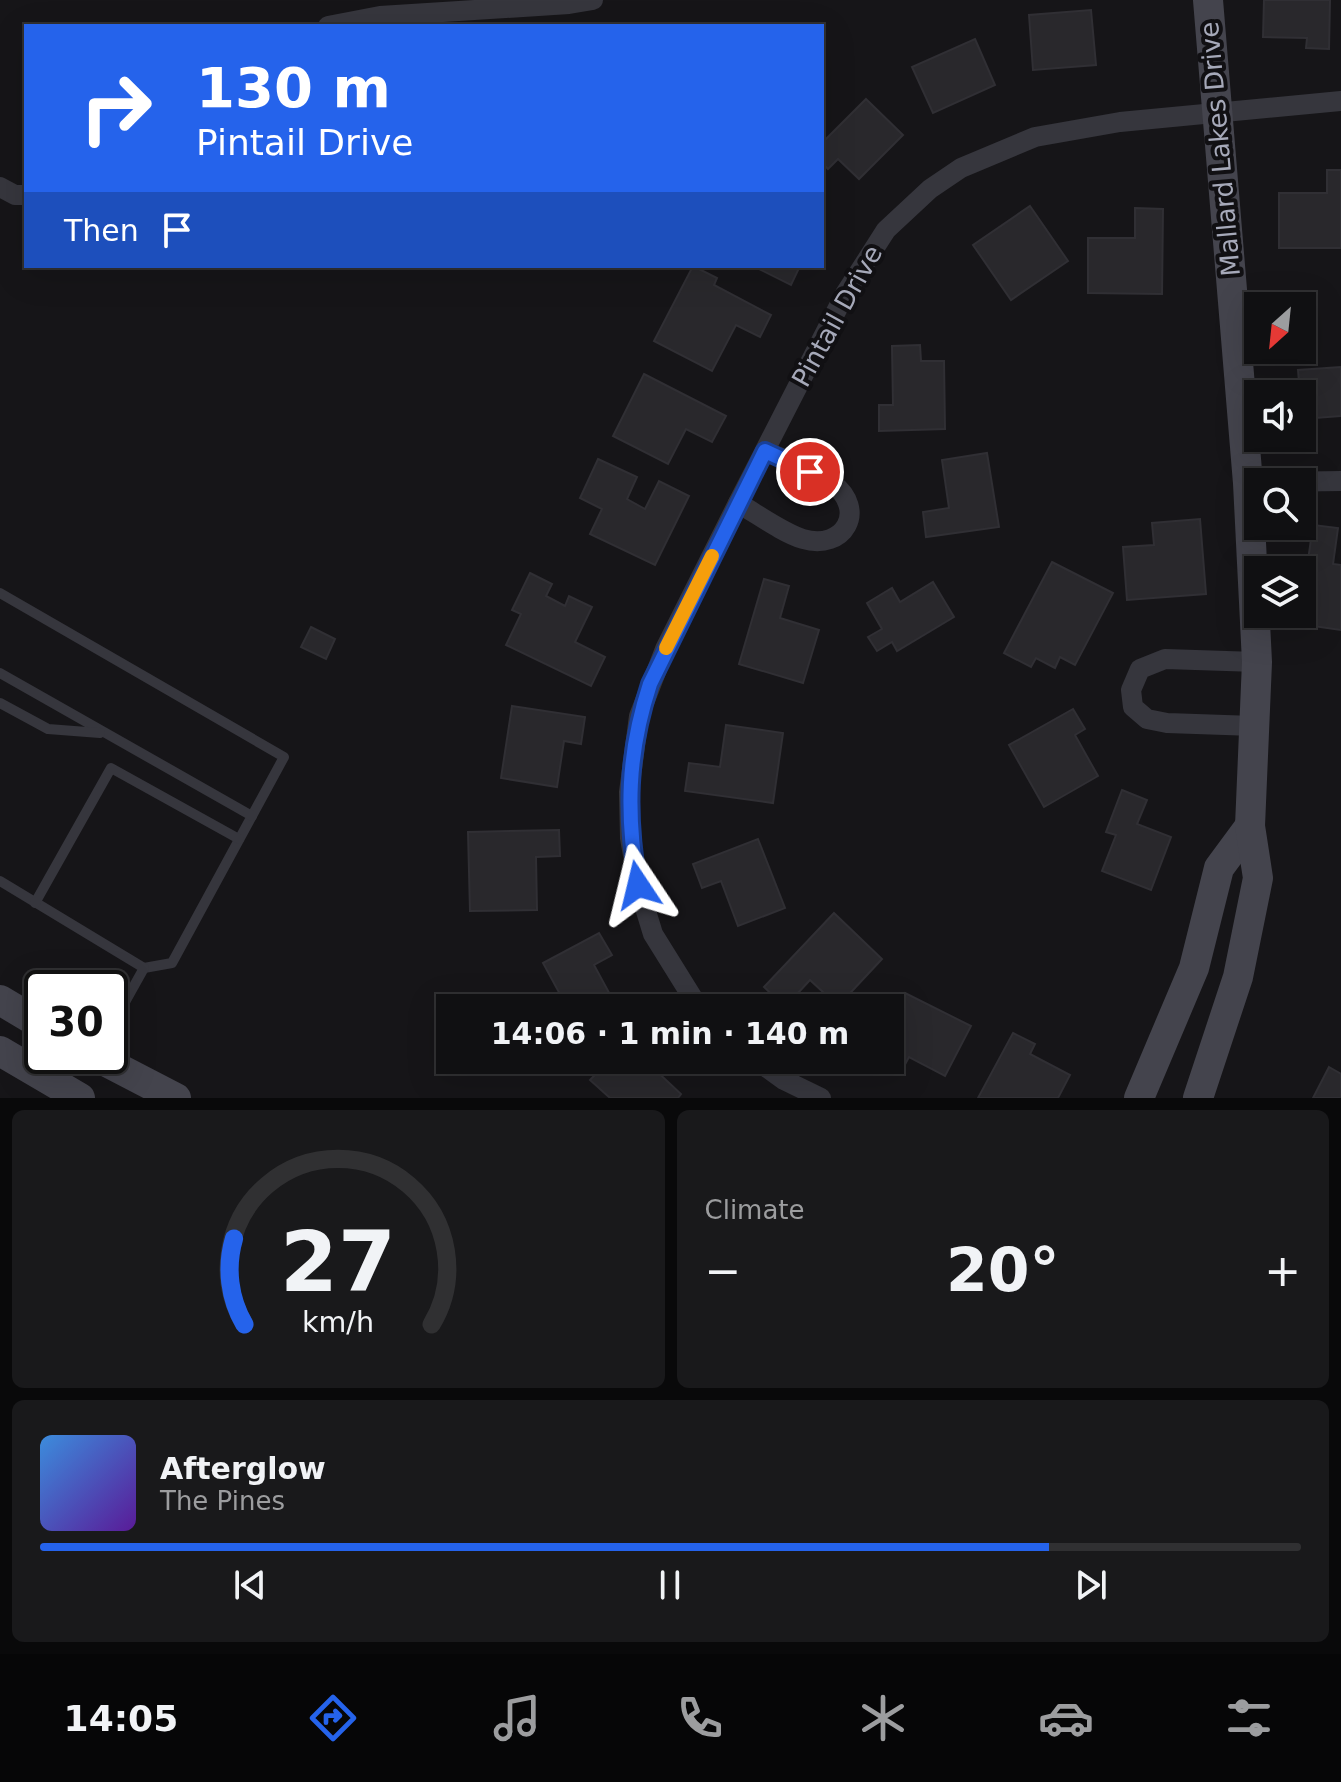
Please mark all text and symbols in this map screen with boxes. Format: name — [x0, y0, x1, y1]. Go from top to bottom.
street label: Mallard Lakes Drive — [1194, 20, 1246, 278]
text: 130 m — [196, 55, 391, 120]
icon: right — [64, 56, 168, 160]
text: Pintail Drive — [196, 122, 413, 163]
icon: arrive — [155, 208, 199, 252]
text: Then — [64, 213, 139, 248]
street label: Pintail Drive — [786, 240, 888, 392]
north arrow — [1244, 292, 1316, 364]
map controls — [1244, 292, 1316, 628]
button: sound — [1244, 380, 1316, 452]
pin — [776, 438, 844, 506]
icon: arrive — [788, 450, 832, 494]
button: search — [1244, 468, 1316, 540]
button: layers — [1244, 556, 1316, 628]
position arrow — [596, 843, 680, 927]
speed limit sign: 30 — [24, 970, 128, 1074]
text: 14:06 · 1 min · 140 m — [491, 1016, 849, 1051]
text: Climate — [705, 1195, 805, 1225]
text: 27 — [280, 1214, 396, 1311]
text: 20° — [946, 1235, 1060, 1305]
text: − — [705, 1245, 741, 1296]
text: + — [1264, 1245, 1301, 1296]
text: km/h — [302, 1305, 374, 1339]
text: Afterglow — [160, 1451, 326, 1486]
text: The Pines — [160, 1486, 285, 1516]
icon: previous — [228, 1563, 272, 1607]
icon: pause — [648, 1563, 692, 1607]
icon: next — [1069, 1563, 1113, 1607]
icon: directions — [305, 1690, 361, 1746]
icon: music — [489, 1690, 545, 1746]
icon: phone — [672, 1690, 728, 1746]
icon: climate — [855, 1690, 911, 1746]
icon: car — [1038, 1690, 1094, 1746]
icon: filters — [1221, 1690, 1277, 1746]
text: 14:05 — [64, 1698, 178, 1739]

